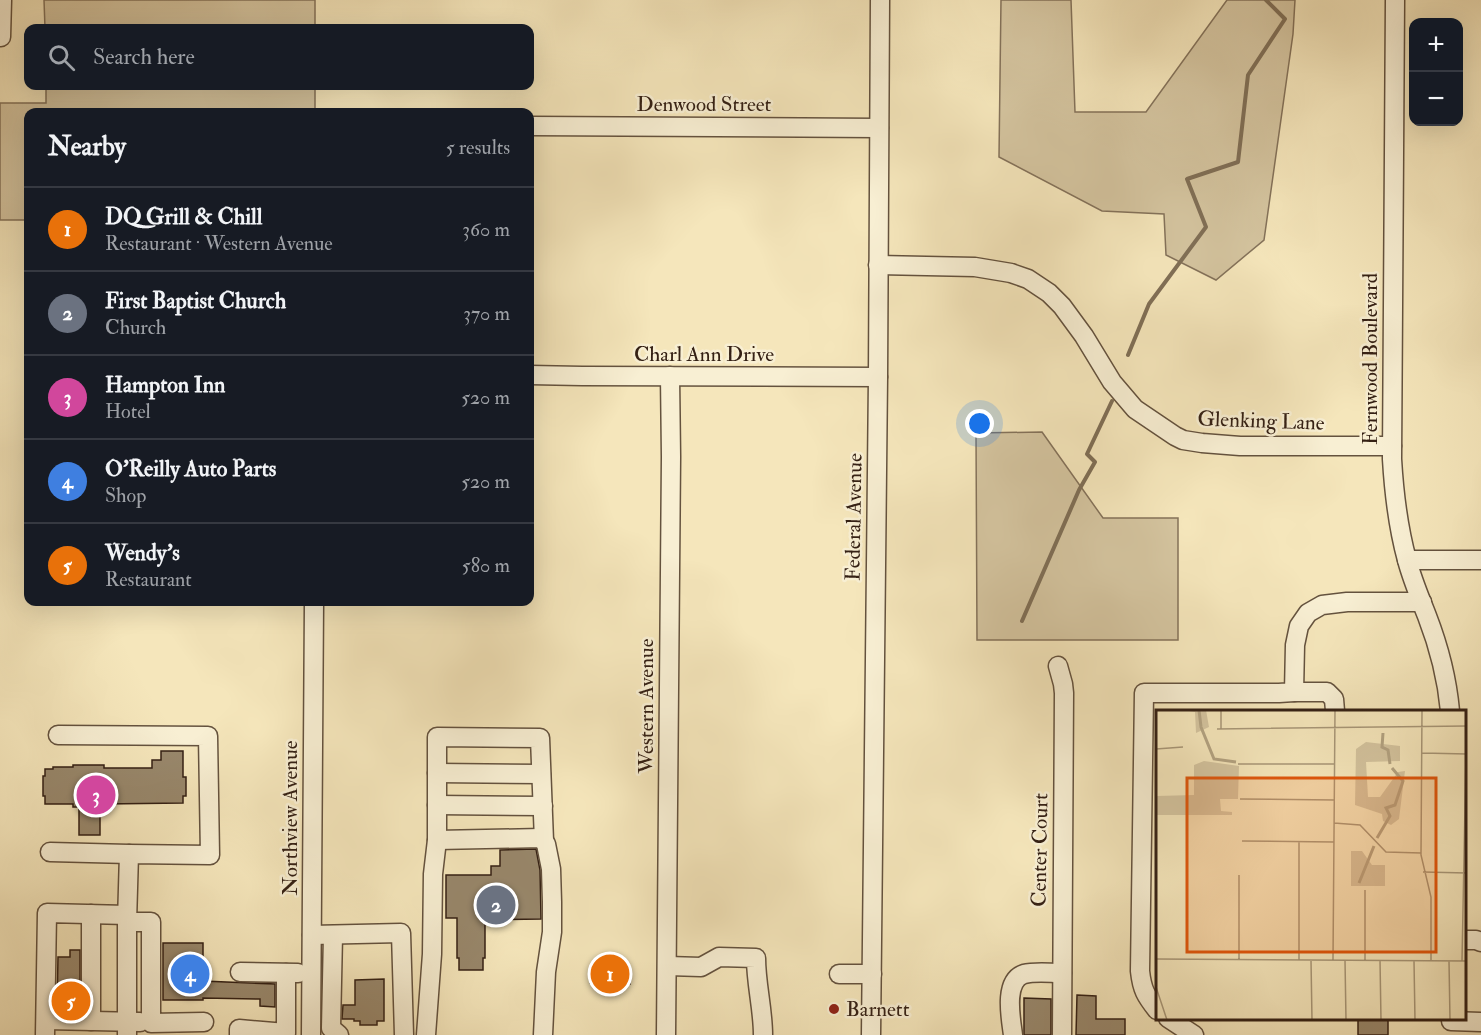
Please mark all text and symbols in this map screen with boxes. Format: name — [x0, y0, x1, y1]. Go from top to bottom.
map controls — [1409, 18, 1463, 126]
button: + — [1409, 18, 1463, 72]
search box — [24, 24, 534, 90]
icon: search — [45, 41, 78, 74]
text: Search here — [93, 43, 195, 71]
button: − — [1409, 72, 1463, 126]
street label: Denwood Street — [637, 91, 772, 118]
text: Nearby — [48, 131, 126, 163]
text: 5 results — [446, 135, 510, 160]
text: DQ Grill & Chill — [105, 203, 262, 231]
text: 1 — [64, 217, 71, 242]
text: 360 m — [462, 217, 510, 242]
text: Restaurant · Western Avenue — [105, 231, 333, 256]
street label: Fernwood Boulevard — [1357, 272, 1384, 445]
text: First Baptist Church — [105, 287, 286, 315]
text: 2 — [62, 301, 73, 326]
text: 370 m — [463, 301, 510, 326]
text: Church — [105, 315, 166, 340]
street label: Charl Ann Drive — [634, 341, 774, 368]
text: Hampton Inn — [105, 371, 225, 399]
text: 3 — [64, 385, 71, 410]
text: 520 m — [461, 385, 510, 410]
text: Hotel — [105, 399, 151, 424]
street label: Glenking Lane — [1197, 405, 1325, 437]
your location — [965, 409, 994, 438]
street label: Federal Avenue — [839, 453, 869, 581]
text: O'Reilly Auto Parts — [105, 455, 276, 483]
text: 4 — [62, 469, 73, 494]
text: 520 m — [461, 469, 510, 494]
text: Shop — [105, 483, 146, 508]
text: Wendy's — [105, 539, 180, 567]
text: 5 — [63, 553, 72, 578]
text: 580 m — [462, 553, 510, 578]
text: Restaurant — [105, 567, 192, 592]
street label: Western Avenue — [633, 638, 660, 774]
inset map — [1156, 710, 1466, 1020]
street label: Northview Avenue — [277, 740, 304, 896]
pin: 3 — [76, 772, 116, 818]
street label: Center Court — [1026, 793, 1054, 907]
pin: 2 — [476, 882, 516, 928]
pin: 4 — [170, 952, 210, 996]
pin: 1 — [590, 952, 630, 996]
pin: 5 — [52, 978, 90, 1024]
place label: Barnett — [846, 996, 910, 1023]
marker: Barnett — [827, 1002, 841, 1016]

